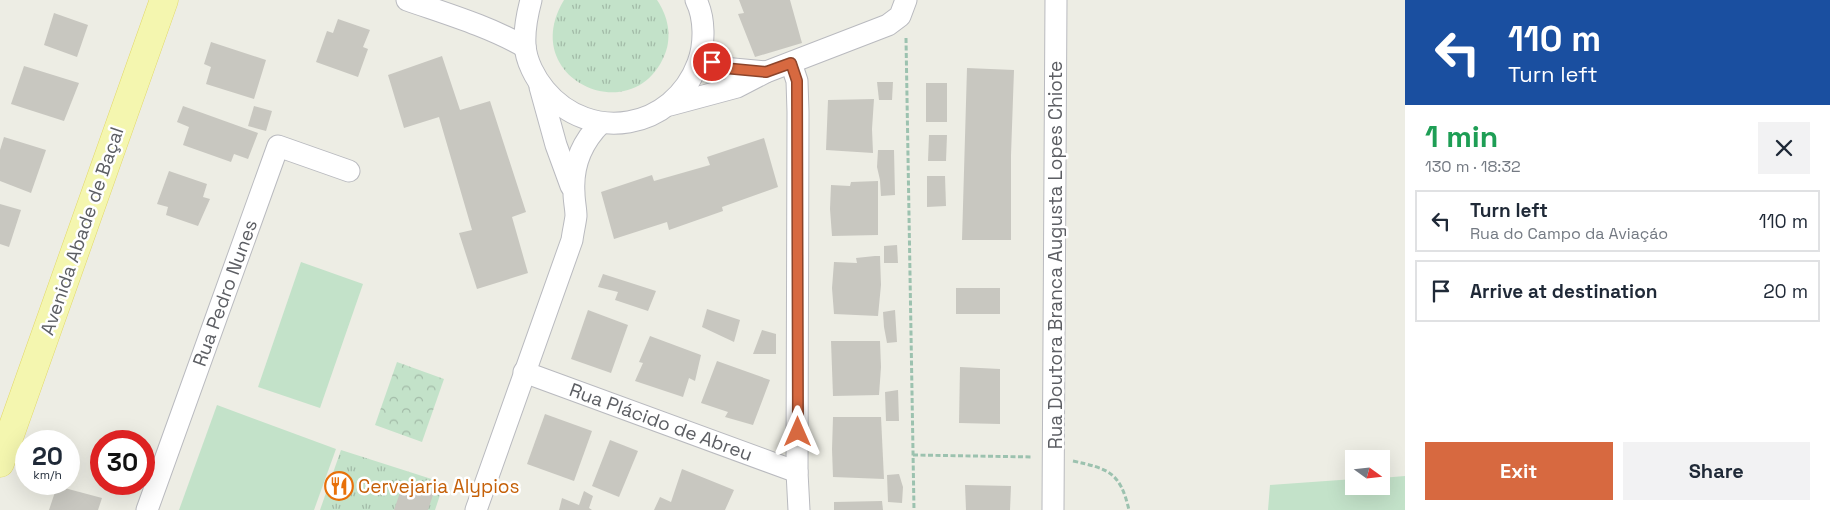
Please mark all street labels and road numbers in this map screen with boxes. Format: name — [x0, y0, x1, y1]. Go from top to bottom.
street label: Rua Doutora Branca Augusta Lopes Chiote — [1043, 61, 1068, 449]
street label: Avenida Abade de Baçal — [35, 124, 129, 338]
street label: Rua Pedro Nunes — [187, 216, 263, 370]
street label: Rua Plácido de Abreu — [566, 377, 756, 467]

